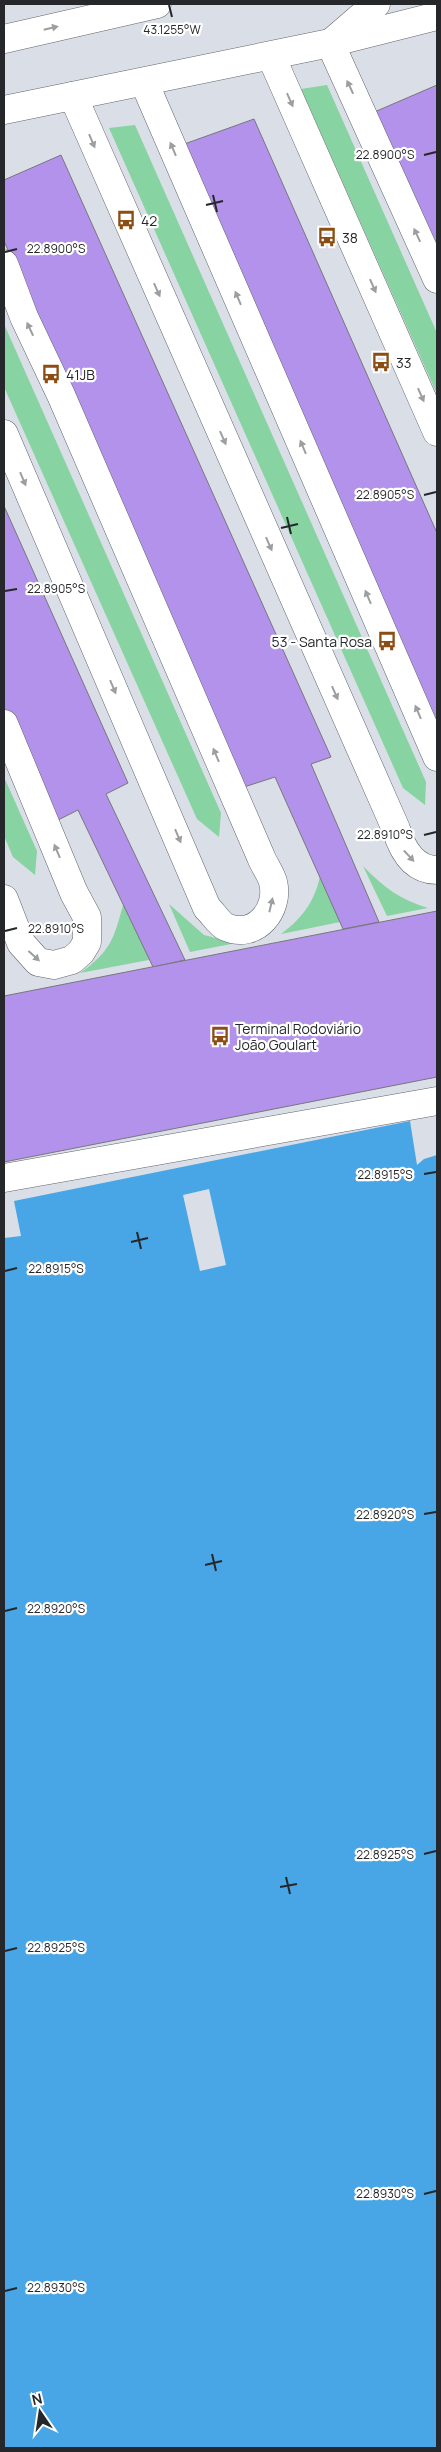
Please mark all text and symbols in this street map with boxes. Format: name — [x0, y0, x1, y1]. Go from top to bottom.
text: 43.1255°W — [143, 21, 201, 38]
one-way arrow — [44, 24, 59, 32]
one-way arrow — [345, 80, 353, 94]
one-way arrow — [287, 93, 295, 107]
one-way arrow — [88, 134, 96, 149]
one-way arrow — [169, 142, 177, 156]
text: 22.8900°S — [356, 146, 414, 163]
bus stop icon: 42 — [115, 209, 137, 231]
place label: 42 — [141, 211, 157, 230]
bus stop icon: 38 — [316, 226, 338, 248]
place label: 38 — [342, 228, 358, 247]
one-way arrow — [413, 228, 421, 242]
text: 22.8900°S — [27, 240, 85, 257]
one-way arrow — [368, 279, 377, 294]
one-way arrow — [153, 283, 161, 297]
one-way arrow — [234, 291, 242, 305]
one-way arrow — [26, 322, 34, 336]
bus stop icon: 33 — [370, 351, 392, 373]
place label: 33 — [396, 353, 411, 372]
bus stop icon: 41JB — [40, 363, 62, 385]
place label: 41JB — [66, 365, 95, 384]
one-way arrow — [418, 388, 426, 402]
one-way arrow — [219, 431, 227, 445]
one-way arrow — [298, 440, 306, 455]
one-way arrow — [20, 472, 28, 486]
text: 22.8905°S — [356, 486, 414, 503]
one-way arrow — [266, 537, 274, 551]
text: 22.8905°S — [27, 580, 85, 597]
one-way arrow — [363, 589, 371, 604]
bus stop icon: 53 - Santa Rosa — [376, 630, 398, 652]
place label: 53 - Santa Rosa — [272, 632, 372, 651]
one-way arrow — [110, 680, 118, 694]
one-way arrow — [332, 686, 340, 700]
one-way arrow — [413, 705, 421, 719]
one-way arrow — [212, 748, 220, 762]
text: 22.8910°S — [357, 826, 413, 843]
one-way arrow — [174, 829, 182, 843]
one-way arrow — [52, 844, 60, 858]
one-way arrow — [403, 850, 415, 862]
one-way arrow — [267, 897, 275, 913]
text: 22.8910°S — [28, 920, 84, 937]
one-way arrow — [28, 951, 41, 962]
place label: Terminal Rodoviário João Goulart — [235, 1019, 361, 1054]
bus stop icon: Terminal Rodoviário João Goulart — [209, 1025, 231, 1047]
text: 22.8915°S — [357, 1166, 413, 1183]
text: 22.8915°S — [28, 1260, 84, 1277]
text: 22.8920°S — [356, 1506, 414, 1523]
text: 22.8920°S — [27, 1600, 85, 1617]
text: 22.8925°S — [356, 1846, 414, 1863]
text: 22.8925°S — [27, 1939, 85, 1956]
text: 22.8930°S — [356, 2185, 414, 2202]
text: 22.8930°S — [27, 2279, 85, 2296]
north arrow — [15, 2387, 65, 2437]
text: N — [30, 2388, 44, 2409]

